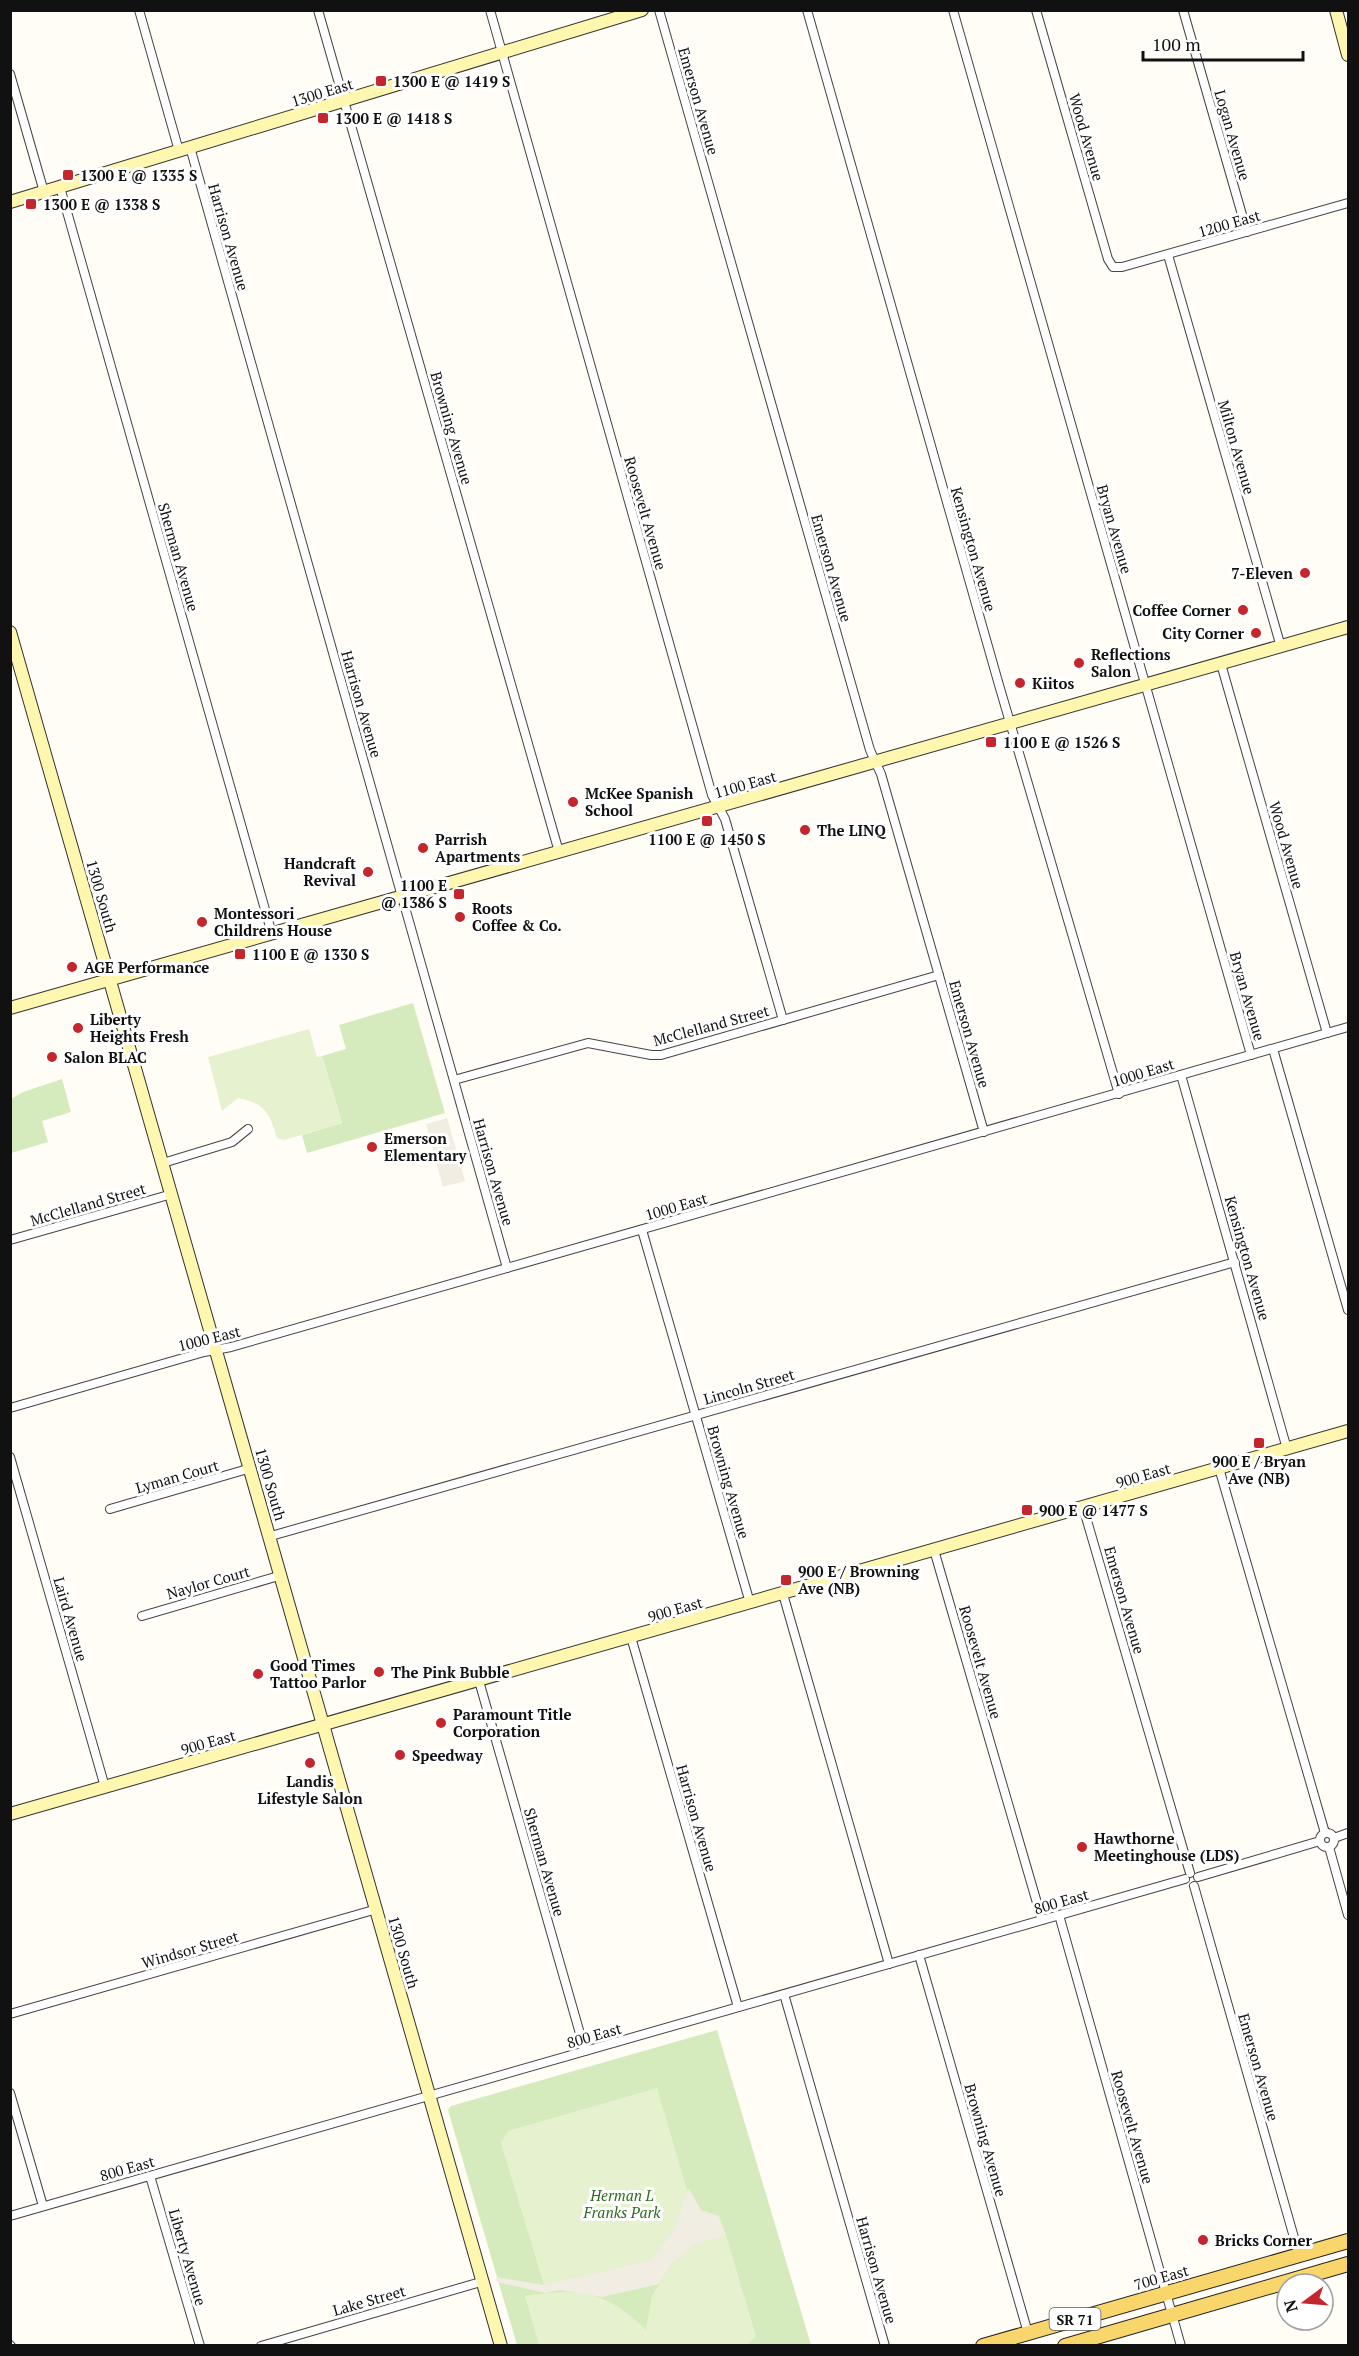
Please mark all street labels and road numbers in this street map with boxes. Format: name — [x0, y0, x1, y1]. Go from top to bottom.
street label: Emerson Avenue — [674, 45, 724, 157]
street label: 1300 East — [288, 73, 356, 111]
street label: Logan Avenue — [1211, 87, 1255, 183]
street label: Wood Avenue — [1065, 91, 1109, 183]
street label: Harrison Avenue — [204, 181, 254, 293]
street label: 1200 East — [1195, 204, 1263, 241]
street label: Browning Avenue — [426, 369, 478, 487]
street label: Milton Avenue — [1214, 397, 1260, 497]
street label: Roosevelt Avenue — [620, 454, 672, 572]
street label: Bryan Avenue — [1093, 482, 1137, 576]
street label: Kensington Avenue — [947, 484, 1001, 614]
street label: Sherman Avenue — [154, 500, 204, 614]
street label: Emerson Avenue — [807, 512, 857, 624]
street label: Harrison Avenue — [337, 648, 387, 760]
street label: 1100 East — [711, 765, 779, 802]
street label: Wood Avenue — [1265, 799, 1309, 891]
street label: 1300 South — [82, 857, 122, 935]
street label: Bryan Avenue — [1226, 949, 1270, 1043]
street label: Emerson Avenue — [945, 978, 995, 1090]
street label: McClelland Street — [651, 1000, 772, 1050]
street label: 1000 East — [1109, 1053, 1177, 1091]
street label: Harrison Avenue — [469, 1116, 519, 1228]
street label: McClelland Street — [28, 1178, 148, 1230]
street label: 1000 East — [642, 1187, 710, 1224]
street label: Kensington Avenue — [1221, 1193, 1275, 1323]
street label: 1000 East — [176, 1320, 243, 1355]
street label: Lincoln Street — [701, 1363, 797, 1409]
street label: Browning Avenue — [703, 1423, 755, 1541]
street label: 1300 South — [251, 1445, 291, 1523]
street label: Lyman Court — [133, 1454, 221, 1497]
street label: 900 East — [1113, 1458, 1173, 1492]
street label: Emerson Avenue — [1100, 1544, 1150, 1656]
street label: Naylor Court — [164, 1560, 252, 1603]
street label: Laird Avenue — [49, 1574, 93, 1664]
street label: 900 East — [645, 1592, 705, 1626]
street label: Roosevelt Avenue — [955, 1603, 1007, 1721]
street label: 900 East — [178, 1725, 238, 1759]
street label: Harrison Avenue — [672, 1762, 722, 1874]
street label: Sherman Avenue — [520, 1805, 570, 1919]
street label: 800 East — [1031, 1884, 1091, 1918]
street label: 1300 South — [384, 1913, 424, 1991]
street label: Windsor Street — [139, 1925, 241, 1972]
street label: Emerson Avenue — [1234, 2011, 1284, 2123]
street label: 800 East — [564, 2018, 624, 2052]
street label: Roosevelt Avenue — [1107, 2068, 1159, 2186]
street label: Browning Avenue — [960, 2081, 1012, 2199]
street label: 800 East — [97, 2151, 157, 2185]
street label: Liberty Avenue — [165, 2206, 211, 2308]
street label: Harrison Avenue — [852, 2214, 902, 2326]
street label: 700 East — [1131, 2260, 1191, 2294]
street label: Lake Street — [330, 2280, 408, 2320]
road number: SR 71 — [1050, 2308, 1100, 2330]

